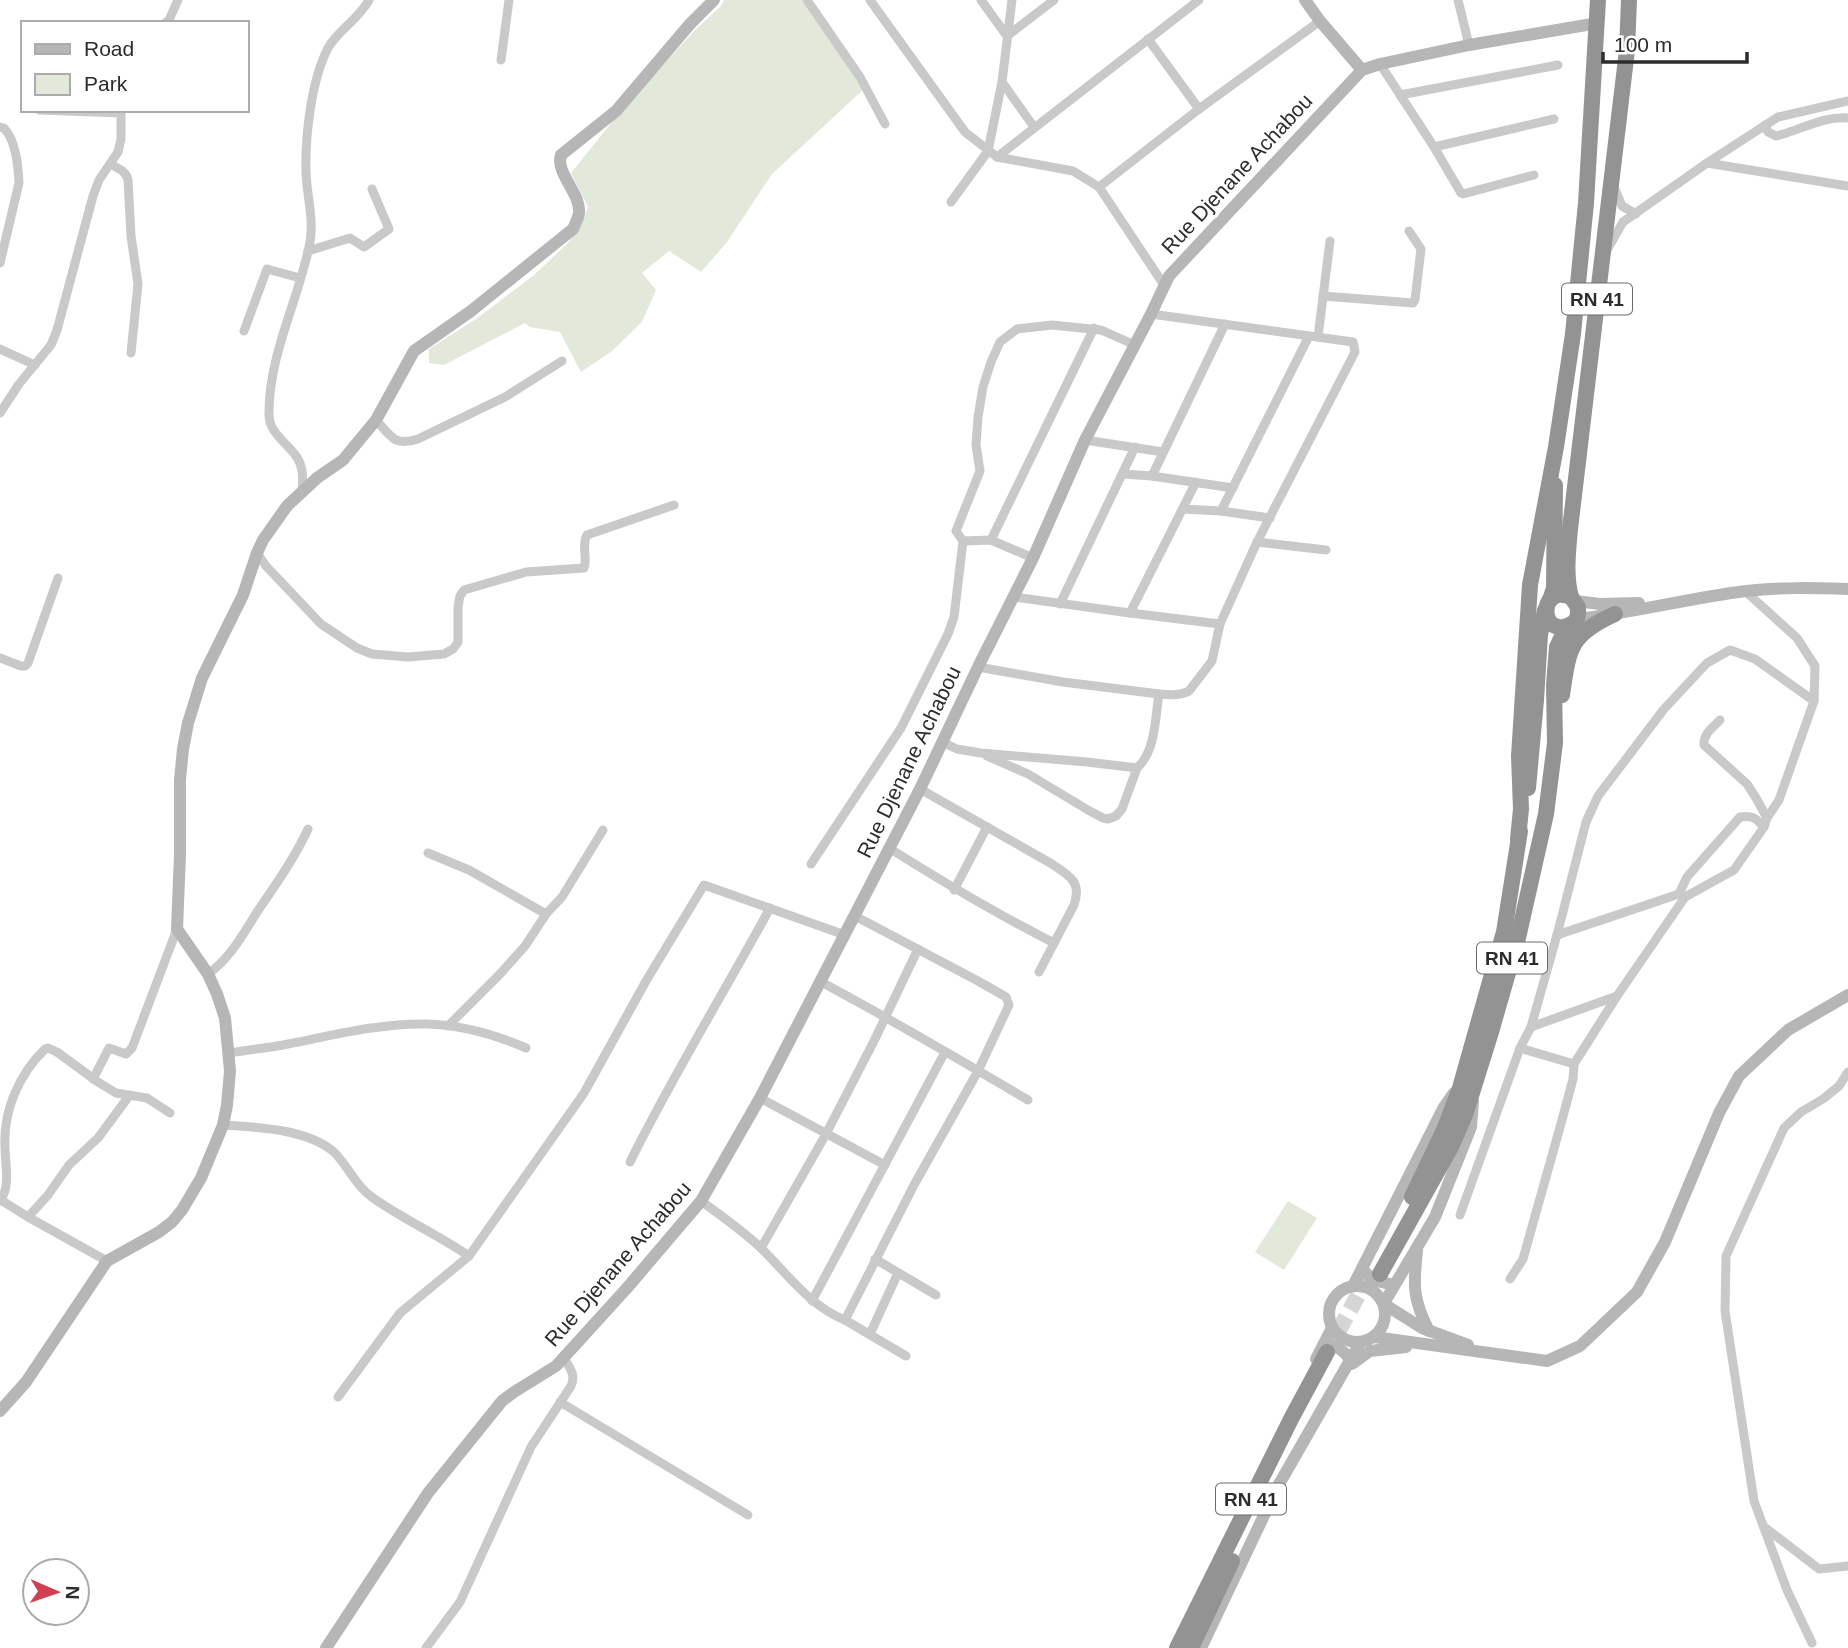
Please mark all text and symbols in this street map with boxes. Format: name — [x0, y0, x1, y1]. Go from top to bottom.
legend — [21, 21, 248, 112]
scale bar — [1603, 21, 1746, 65]
text: 100 m — [1614, 33, 1672, 56]
text: Road — [84, 37, 134, 60]
text: Park — [84, 72, 128, 95]
street label: Rue Djenane Achabou — [1157, 89, 1317, 258]
road number: RN 41 — [1562, 284, 1632, 314]
street label: Rue Djenane Achabou — [852, 662, 965, 861]
road number: RN 41 — [1477, 942, 1547, 974]
street label: Rue Djenane Achabou — [540, 1177, 695, 1351]
road number: RN 41 — [1216, 1484, 1286, 1514]
north arrow — [21, 1557, 91, 1627]
text: N — [62, 1585, 83, 1600]

